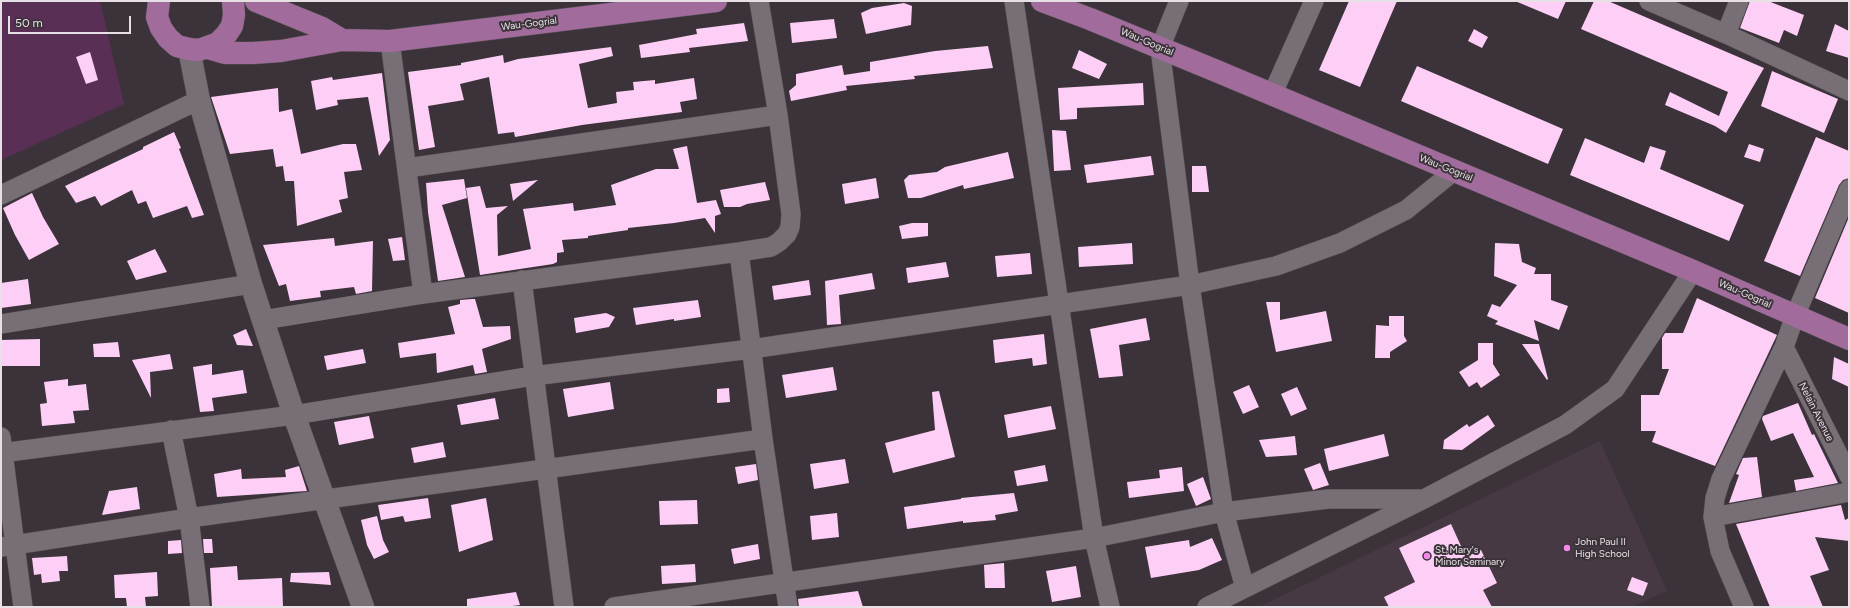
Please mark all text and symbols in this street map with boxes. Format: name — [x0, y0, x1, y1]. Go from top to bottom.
scale bar — [10, 8, 133, 34]
street label: Wau-Gogrial — [500, 15, 558, 33]
text: 50 m — [15, 16, 43, 30]
street label: Wau-Gogrial — [1119, 25, 1175, 59]
street label: Wau-Gogrial — [1418, 152, 1474, 184]
street label: Wau-Gogrial — [1717, 277, 1773, 311]
street label: Nelain Avenue — [1796, 380, 1836, 444]
place label: John Paul II High School — [1575, 536, 1630, 560]
marker: John Paul II High School — [1562, 543, 1572, 553]
place label: St. Mary's Minor Seminary — [1435, 544, 1505, 568]
marker: St. Mary's Minor Seminary — [1422, 551, 1432, 561]

